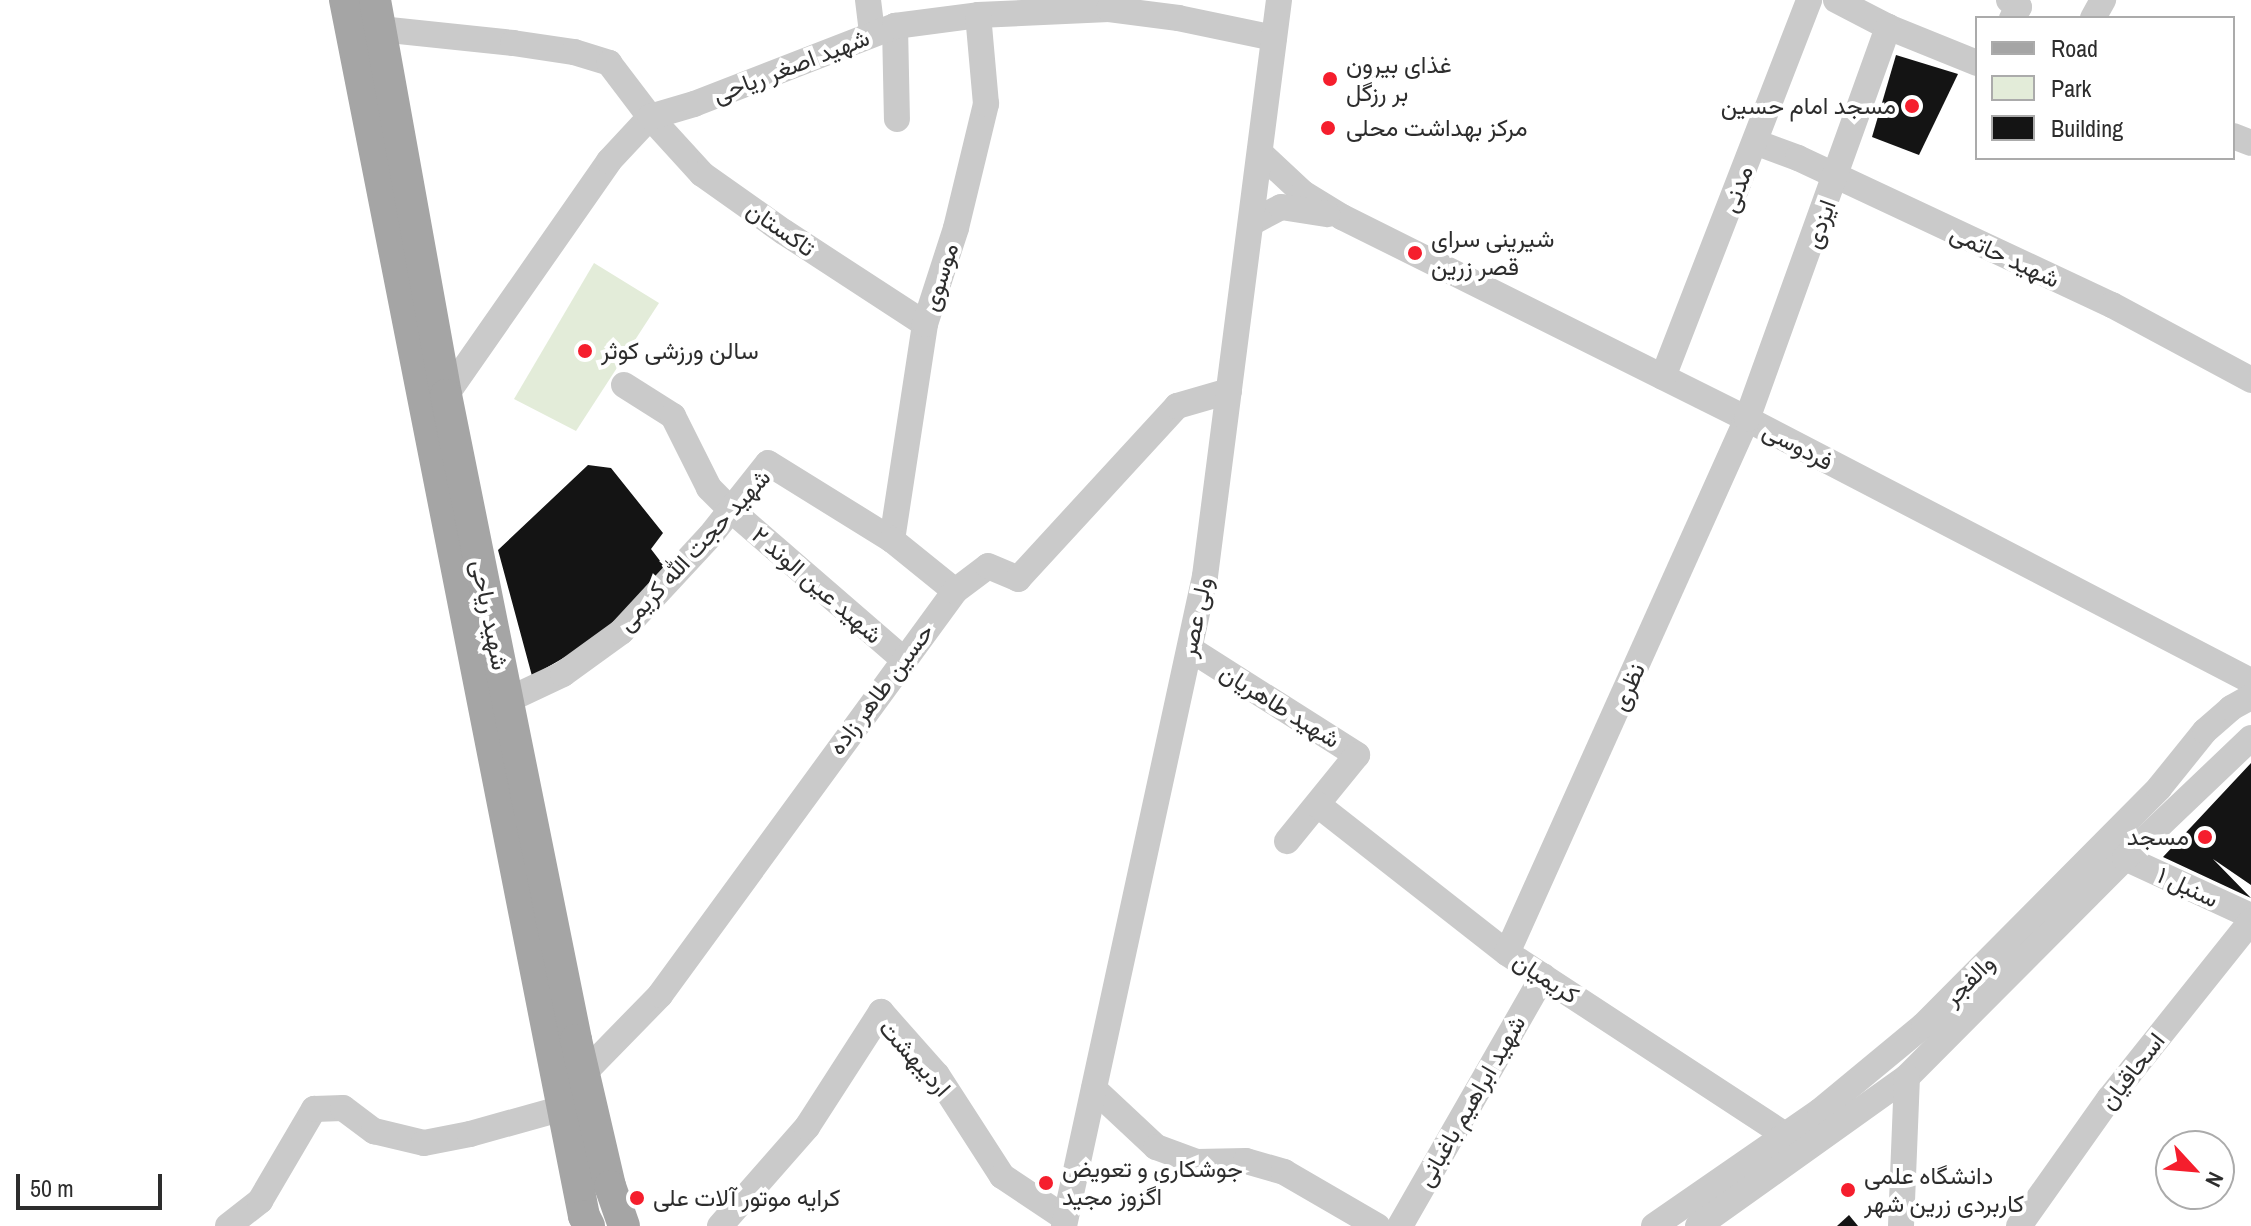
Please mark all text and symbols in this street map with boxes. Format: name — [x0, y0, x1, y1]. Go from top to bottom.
legend — [1975, 16, 2235, 160]
street label: شهید اصغر ریاحی — [709, 23, 873, 109]
text: Road — [2051, 32, 2098, 64]
place label: غذای بیرون بر رزگل — [1346, 51, 1452, 107]
marker: غذای بیرون بر رزگل — [1321, 70, 1339, 88]
text: Park — [2051, 72, 2091, 104]
place label: مسجد امام حسین — [1721, 92, 1896, 120]
marker: مسجد امام حسین — [1903, 97, 1921, 115]
text: Building — [2051, 112, 2123, 144]
place label: مرکز بهداشت محلی — [1346, 114, 1528, 142]
marker: مرکز بهداشت محلی — [1317, 117, 1339, 139]
street label: مدنی — [1715, 161, 1759, 217]
street label: تاکستان — [741, 195, 821, 263]
street label: ایزدی — [1798, 196, 1842, 252]
street label: شهید حاتمی — [1946, 218, 2064, 294]
place label: شیرینی سرای قصر زرین — [1431, 225, 1554, 281]
street label: موسوی — [915, 239, 965, 315]
marker: شیرینی سرای قصر زرین — [1406, 244, 1424, 262]
place label: سالن ورزشی کوثر — [601, 337, 759, 365]
marker: سالن ورزشی کوثر — [576, 342, 594, 360]
street label: فردوسی — [1758, 416, 1838, 476]
street label: شهید حجت الله کریمی — [612, 463, 776, 637]
street label: شهید عین الوند ۲ — [746, 521, 888, 649]
street label: شهید ریاحی — [465, 558, 515, 672]
street label: ولی عصر — [1173, 574, 1219, 660]
street label: حسین طاهر زاده — [822, 618, 940, 760]
street label: شهید طاهریان — [1215, 658, 1345, 754]
street label: نظری — [1605, 659, 1651, 715]
place label: مسجد — [2127, 823, 2189, 851]
marker: مسجد — [2196, 828, 2214, 846]
street label: سنبل ۱ — [2153, 860, 2223, 914]
street label: کریمیان — [1508, 946, 1584, 1010]
street label: والفجر — [1937, 948, 2001, 1012]
street label: شهید ابراهیم باغبانی — [1410, 1010, 1532, 1192]
street label: اردیبهشت — [873, 1014, 957, 1102]
street label: اسحاقیان — [2093, 1027, 2171, 1115]
north arrow — [2155, 1130, 2235, 1210]
place label: جوشکاری و تعویض اگزوز مجید — [1062, 1155, 1243, 1211]
scale bar — [20, 1158, 166, 1208]
place label: دانشگاه علمی کاربردی زرین شهر — [1864, 1162, 2024, 1218]
text: N — [2198, 1167, 2231, 1192]
text: 50 m — [30, 1172, 74, 1204]
marker: جوشکاری و تعویض اگزوز مجید — [1037, 1174, 1055, 1192]
marker: دانشگاه علمی کاربردی زرین شهر — [1839, 1181, 1857, 1199]
place label: کرایه موتور آلات علی — [653, 1184, 840, 1212]
marker: کرایه موتور آلات علی — [628, 1189, 646, 1207]

